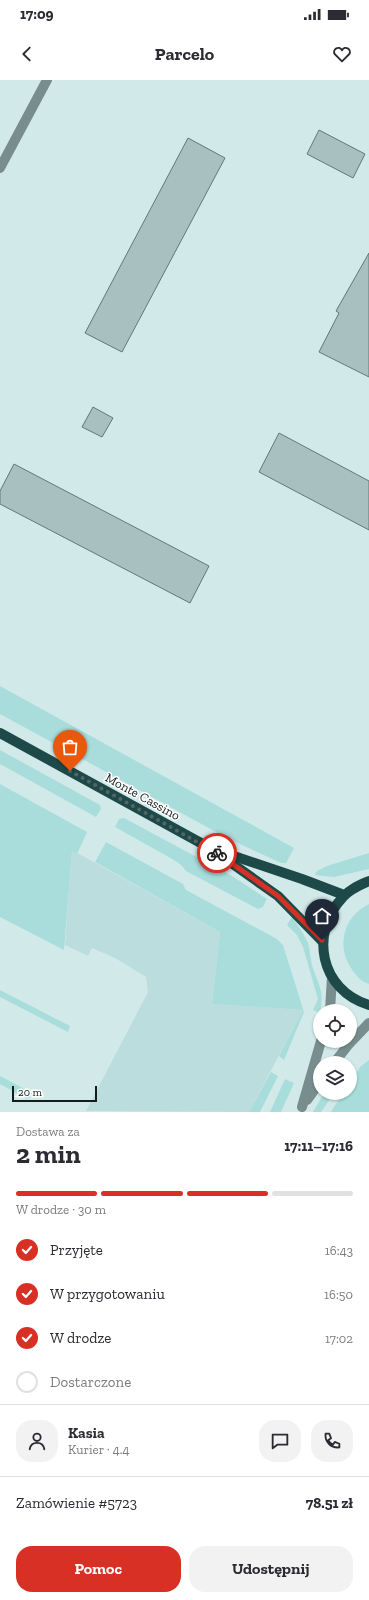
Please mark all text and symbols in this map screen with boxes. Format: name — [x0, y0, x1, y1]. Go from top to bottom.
text: 17:09 — [20, 5, 54, 23]
icon: back — [16, 43, 38, 65]
text: Parcelo — [155, 43, 214, 65]
icon: heart — [331, 43, 353, 65]
pin — [53, 730, 87, 771]
icon: bag — [59, 736, 81, 758]
street label: Monte Cassino — [103, 770, 183, 823]
courier — [197, 833, 237, 873]
icon: bike — [206, 842, 228, 864]
pin — [305, 899, 339, 940]
icon: home — [311, 905, 333, 927]
map controls — [313, 1004, 357, 1100]
button: locate — [313, 1004, 357, 1048]
button: layers — [313, 1056, 357, 1100]
scale bar — [12, 1084, 97, 1103]
text: 20 m — [18, 1086, 42, 1099]
text: Dostawa za — [16, 1124, 80, 1139]
text: 17:11–17:16 — [284, 1137, 353, 1155]
text: 2 min — [16, 1138, 81, 1170]
text: W drodze · 30 m — [16, 1202, 106, 1217]
icon: check — [16, 1239, 38, 1261]
text: Przyjęte — [50, 1241, 103, 1259]
text: 16:43 — [325, 1243, 353, 1258]
icon: check — [16, 1283, 38, 1305]
text: W przygotowaniu — [50, 1285, 165, 1303]
text: 16:50 — [324, 1287, 353, 1302]
icon: check — [16, 1327, 38, 1349]
text: W drodze — [50, 1329, 111, 1347]
text: 17:02 — [325, 1331, 353, 1346]
text: Dostarczone — [50, 1373, 131, 1391]
button: person — [16, 1420, 58, 1462]
button: chat — [259, 1420, 301, 1462]
button: phone — [311, 1420, 353, 1462]
text: Kasia — [68, 1424, 105, 1442]
text: Kurier · 4.4 — [68, 1442, 130, 1457]
text: Zamówienie #5723 — [16, 1494, 137, 1512]
text: 78.51 zł — [306, 1494, 353, 1512]
button: Pomoc — [16, 1546, 181, 1592]
button: Udostępnij — [189, 1546, 353, 1592]

